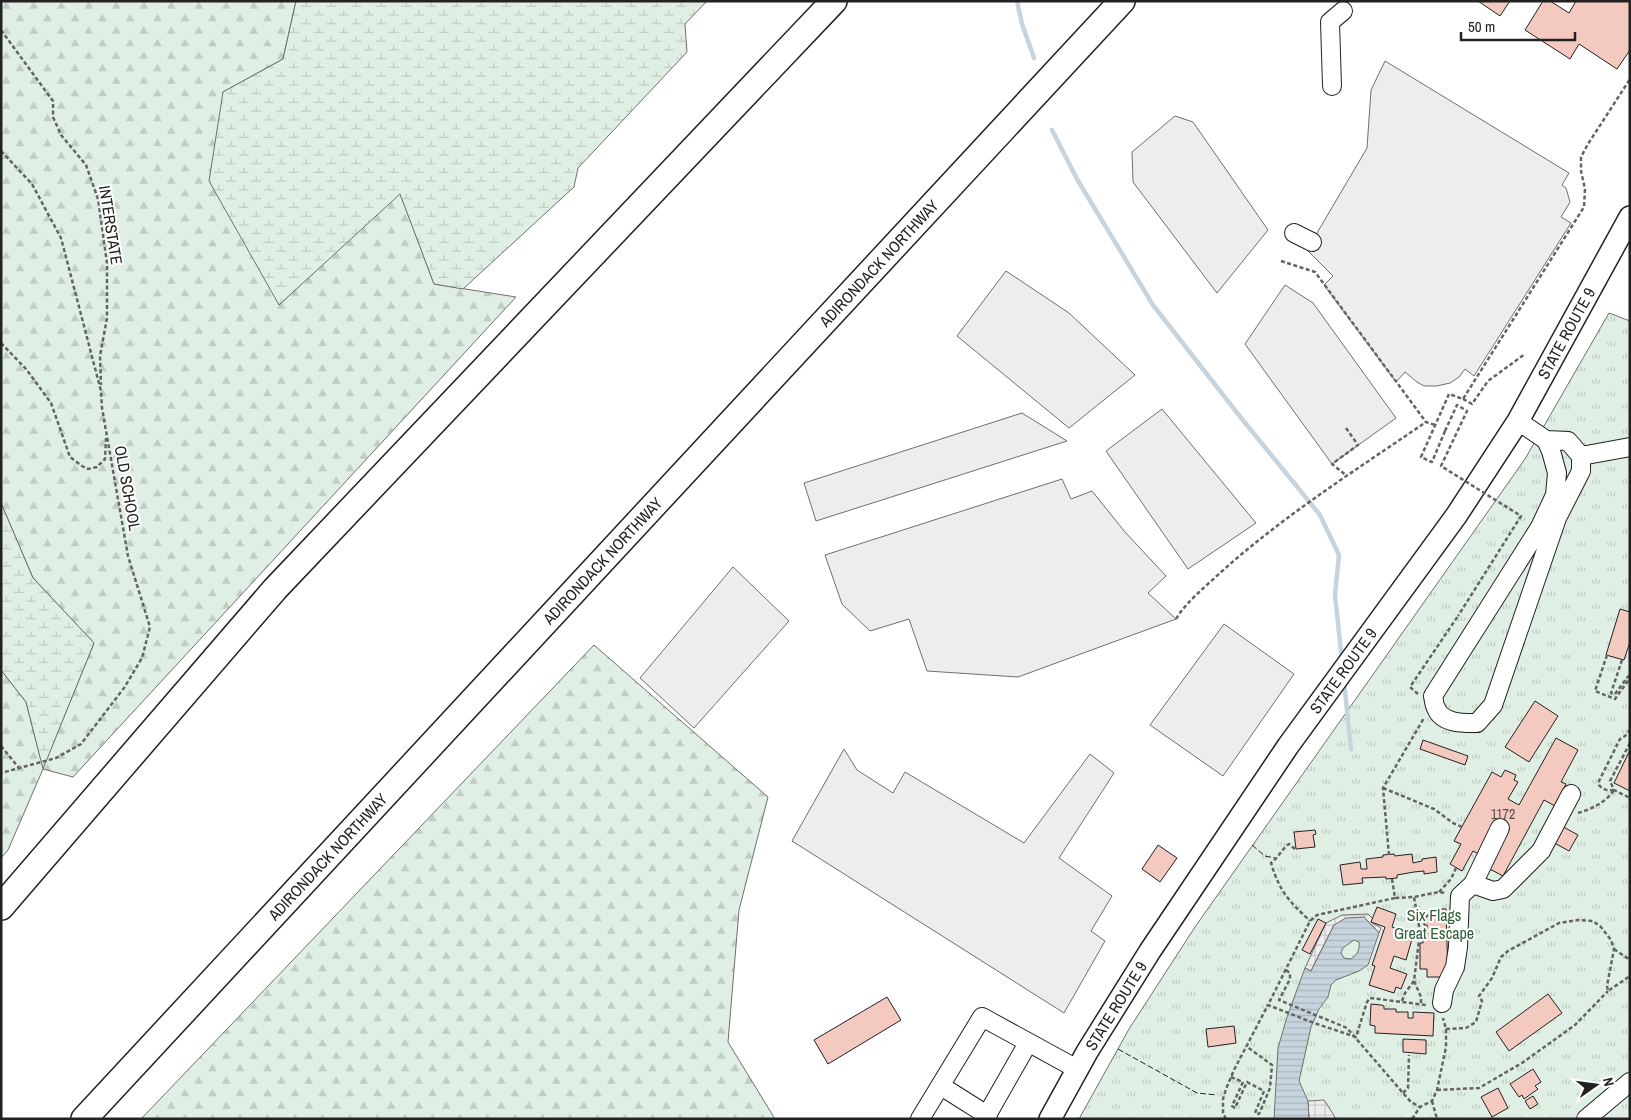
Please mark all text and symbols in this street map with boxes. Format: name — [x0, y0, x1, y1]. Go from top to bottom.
scale bar — [1461, 10, 1575, 42]
text: 50 m — [1468, 16, 1495, 37]
street label: INTERSTATE — [94, 184, 128, 266]
street label: ADIRONDACK NORTHWAY — [813, 194, 943, 332]
street label: STATE ROUTE 9 — [1532, 284, 1600, 383]
street label: OLD SCHOOL — [110, 444, 146, 533]
street label: ADIRONDACK NORTHWAY — [537, 492, 667, 630]
street label: STATE ROUTE 9 — [1304, 623, 1382, 718]
street label: ADIRONDACK NORTHWAY — [262, 788, 392, 926]
house number: 1172 — [1491, 805, 1515, 823]
park label: Six Flags Great Escape — [1394, 904, 1474, 944]
street label: STATE ROUTE 9 — [1080, 957, 1152, 1054]
north arrow — [1571, 1060, 1621, 1110]
text: N — [1599, 1076, 1618, 1088]

